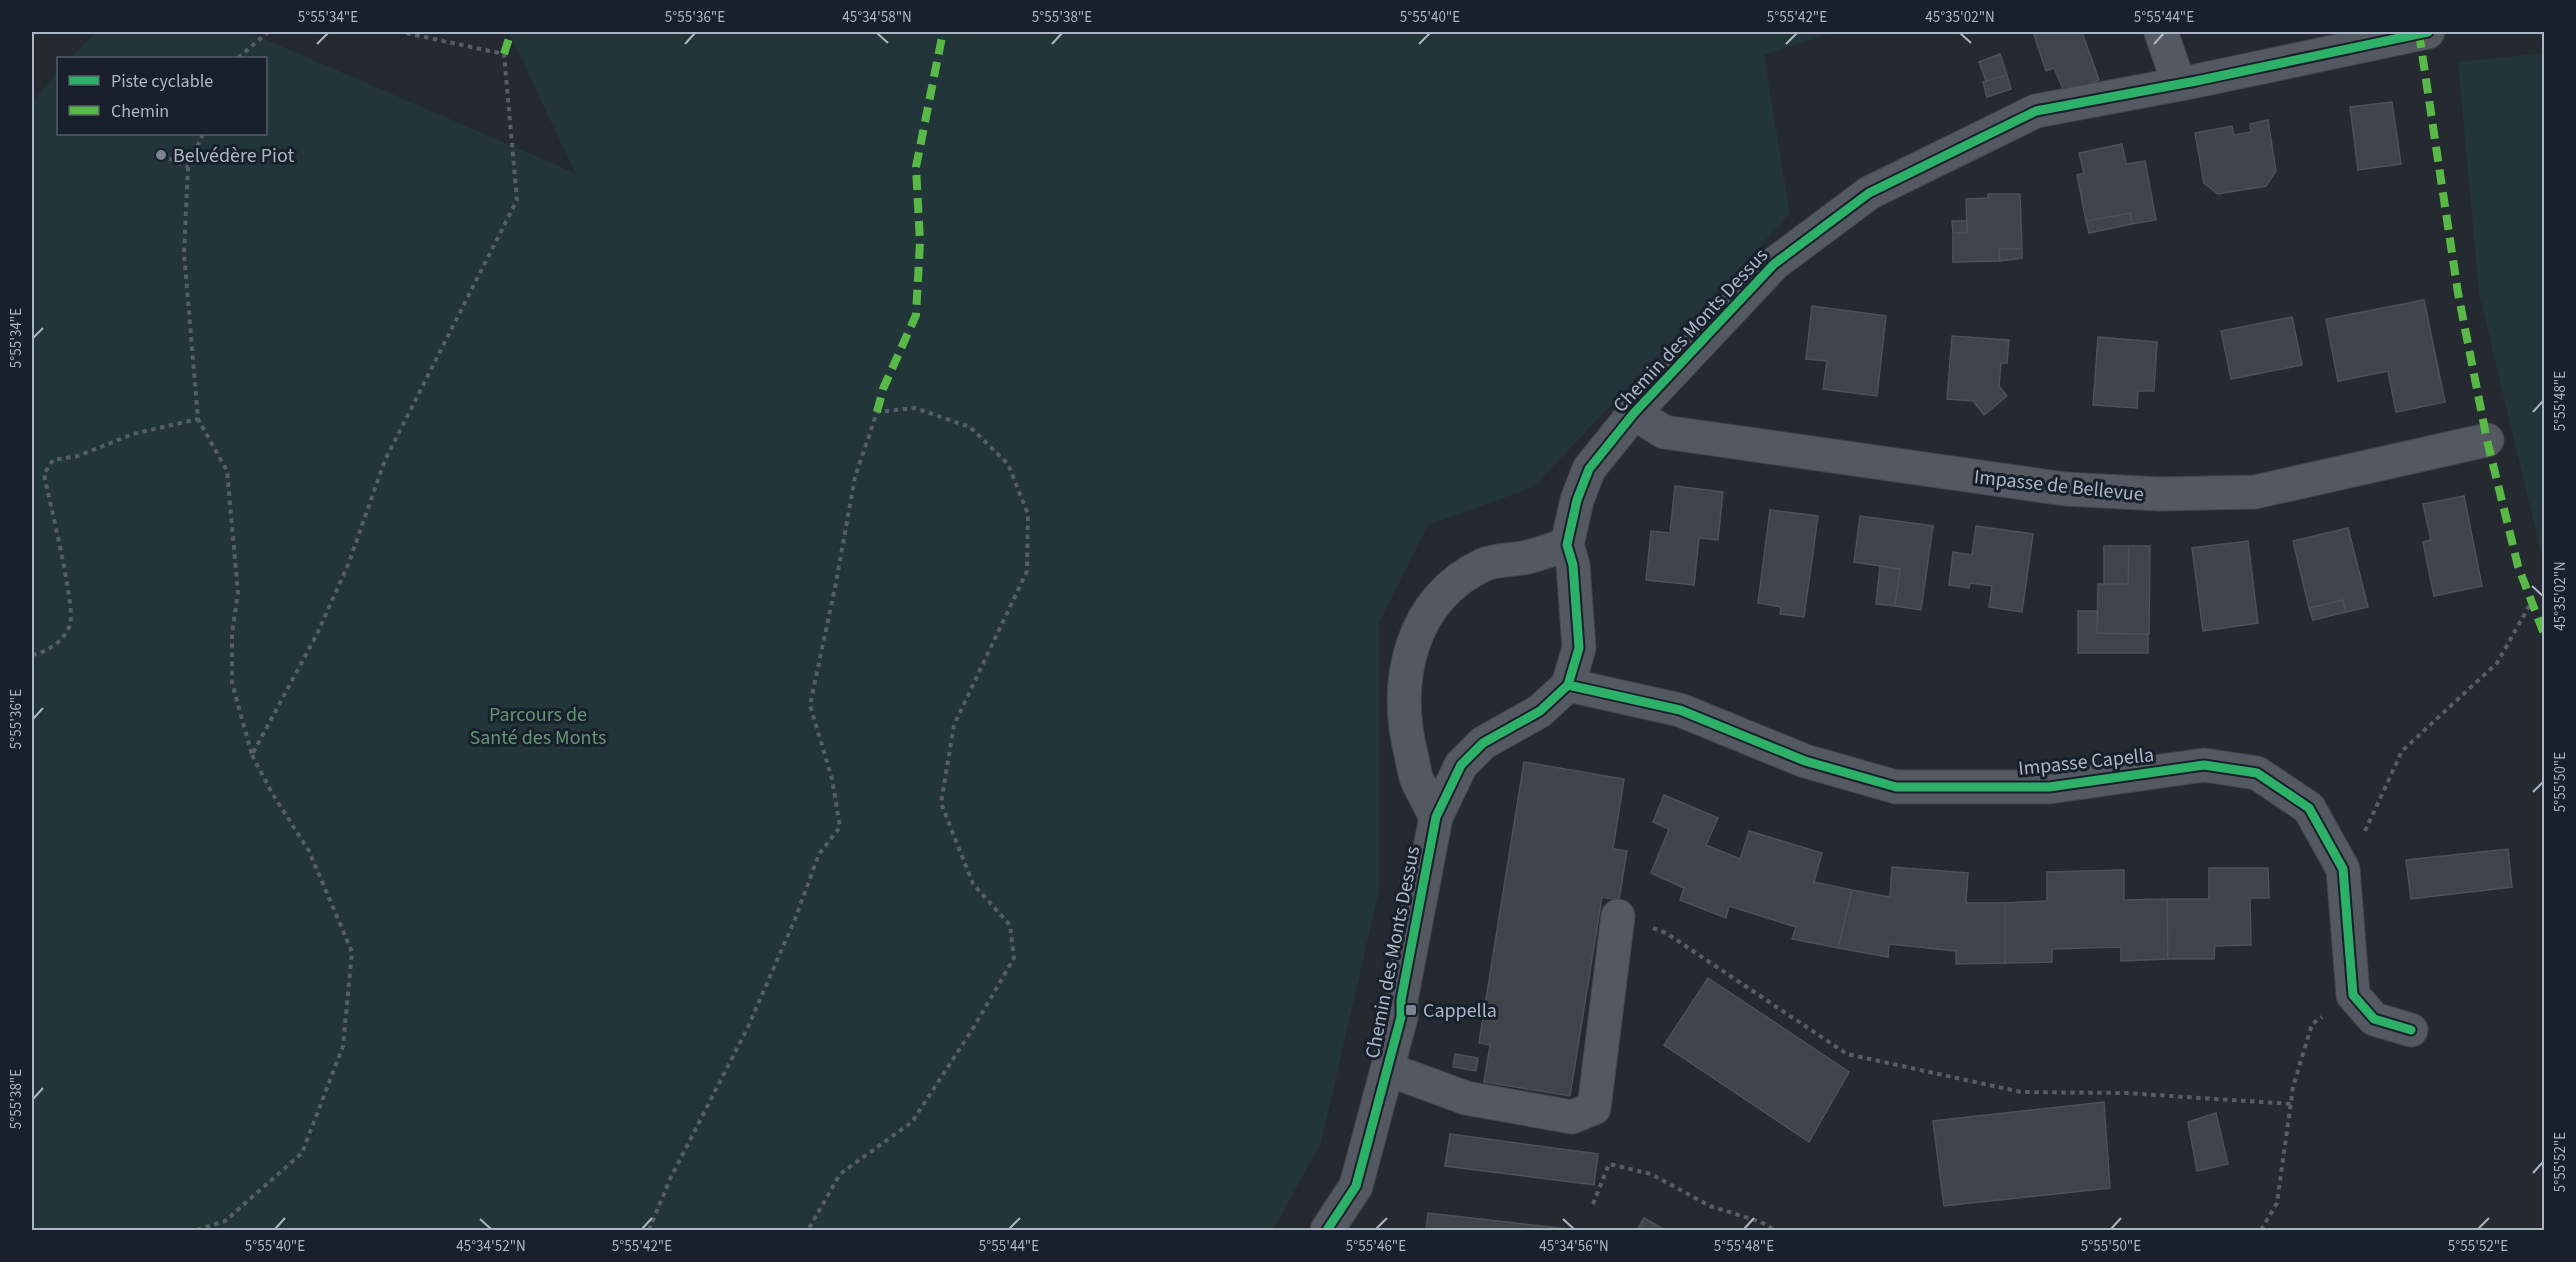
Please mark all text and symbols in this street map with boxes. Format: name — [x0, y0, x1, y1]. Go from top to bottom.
text: 5°55'34"E — [298, 7, 358, 28]
text: 5°55'36"E — [665, 7, 725, 28]
text: 45°34'58"N — [842, 7, 912, 28]
text: 5°55'38"E — [1032, 7, 1092, 28]
text: 5°55'40"E — [1400, 7, 1460, 28]
text: 5°55'42"E — [1767, 7, 1827, 28]
text: 45°35'02"N — [1925, 7, 1995, 28]
text: 5°55'44"E — [2134, 7, 2194, 28]
legend — [57, 57, 267, 135]
text: Piste cyclable — [111, 69, 213, 94]
text: Chemin — [111, 99, 169, 124]
place label: Belvédère Piot — [173, 142, 294, 170]
marker: Belvédère Piot — [154, 148, 168, 162]
street label: Chemin des Monts Dessus — [1607, 242, 1774, 419]
text: 5°55'34"E — [6, 308, 27, 368]
text: 5°55'48"E — [2550, 371, 2571, 431]
street label: Impasse de Bellevue — [1973, 463, 2145, 509]
text: 45°35'02"N — [2550, 561, 2571, 631]
text: 5°55'36"E — [6, 689, 27, 749]
park label: Parcours de Santé des Monts — [470, 701, 606, 752]
street label: Impasse Capella — [2017, 741, 2155, 783]
text: 5°55'50"E — [2550, 752, 2571, 812]
street label: Chemin des Monts Dessus — [1359, 844, 1427, 1061]
place label: Cappella — [1423, 997, 1497, 1025]
marker: Cappella — [1404, 1003, 1418, 1017]
text: 5°55'38"E — [6, 1069, 27, 1129]
text: 5°55'52"E — [2550, 1132, 2571, 1192]
text: 5°55'40"E — [245, 1236, 305, 1257]
text: 45°34'52"N — [456, 1236, 526, 1257]
text: 5°55'42"E — [612, 1236, 672, 1257]
text: 5°55'44"E — [979, 1236, 1039, 1257]
text: 5°55'46"E — [1346, 1236, 1406, 1257]
text: 45°34'56"N — [1539, 1236, 1609, 1257]
text: 5°55'48"E — [1714, 1236, 1774, 1257]
text: 5°55'50"E — [2081, 1236, 2141, 1257]
text: 5°55'52"E — [2448, 1236, 2508, 1257]

